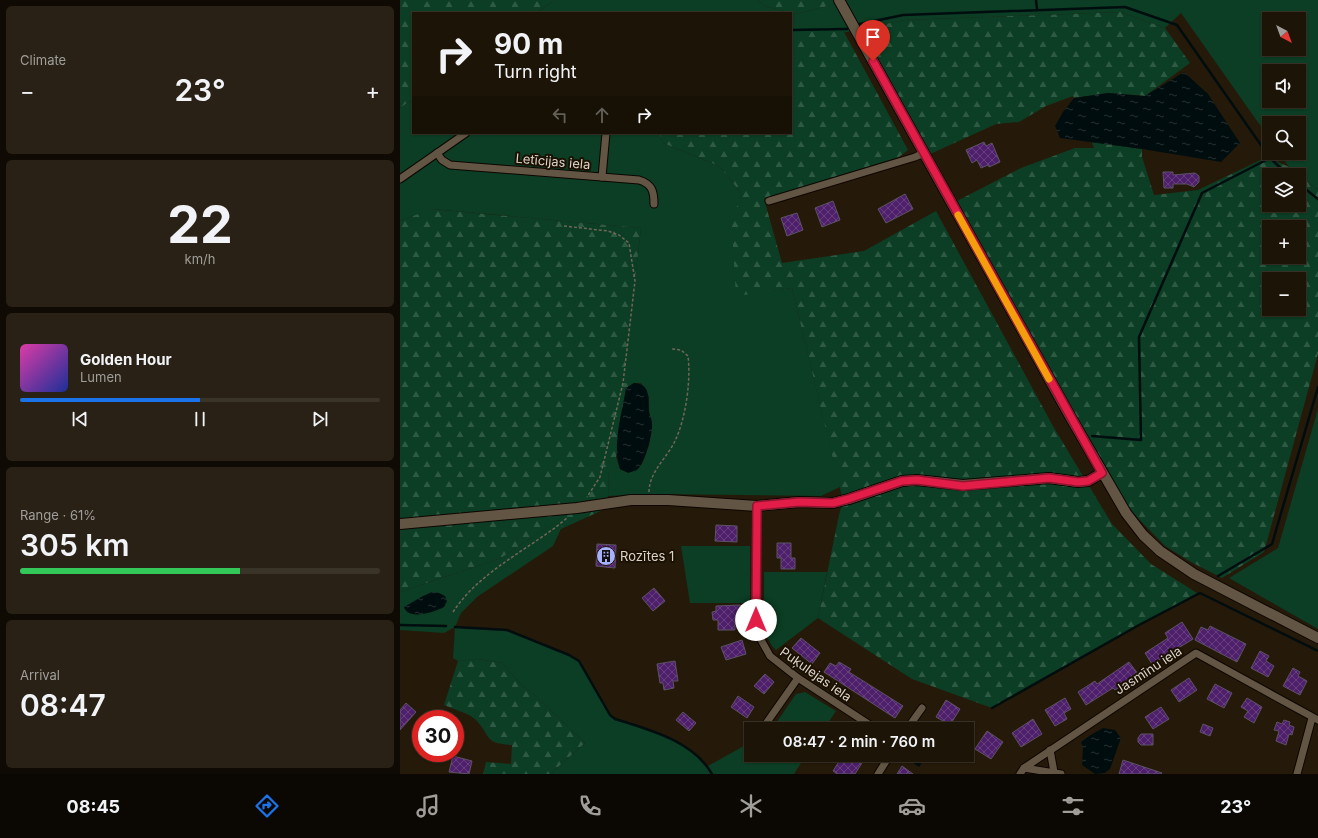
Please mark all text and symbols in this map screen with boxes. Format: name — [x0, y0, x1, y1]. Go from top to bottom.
north arrow — [1262, 12, 1306, 56]
map controls — [1262, 12, 1306, 316]
pin — [856, 20, 890, 61]
icon: arrive — [862, 26, 884, 48]
text: 90 m — [494, 27, 563, 61]
icon: right — [428, 28, 480, 80]
text: Climate — [20, 52, 66, 68]
text: Turn right — [494, 61, 577, 82]
button: sound — [1262, 64, 1306, 108]
text: 23° — [174, 72, 226, 108]
text: − — [20, 78, 35, 104]
text: + — [365, 78, 380, 104]
icon: left — [549, 104, 571, 126]
icon: ahead — [591, 104, 613, 126]
icon: right — [633, 104, 655, 126]
button: search — [1262, 116, 1306, 160]
street label: Letīcijas iela — [515, 150, 591, 172]
button: layers — [1262, 168, 1306, 212]
text: 22 — [167, 193, 233, 256]
button: + — [1262, 220, 1306, 264]
text: km/h — [185, 251, 215, 267]
button: − — [1262, 272, 1306, 316]
text: Golden Hour — [80, 350, 172, 369]
text: Lumen — [80, 369, 122, 385]
icon: previous — [69, 408, 91, 430]
icon: pause — [189, 408, 211, 430]
icon: next — [309, 408, 331, 430]
text: Range · 61% — [20, 507, 96, 523]
text: 305 km — [20, 527, 129, 563]
building icon: Rozītes 1 — [595, 545, 617, 567]
place label: Rozītes 1 — [620, 548, 674, 564]
position arrow — [735, 599, 777, 641]
street label: Jasmīnu iela — [1111, 642, 1185, 698]
street label: Puķulejas iela — [777, 643, 855, 705]
text: Arrival — [20, 667, 60, 683]
text: 08:47 — [20, 687, 106, 723]
speed limit sign: 30 — [412, 710, 464, 762]
text: 08:47 · 2 min · 760 m — [783, 732, 935, 751]
icon: directions — [253, 792, 281, 820]
icon: music — [414, 792, 442, 820]
icon: phone — [576, 792, 604, 820]
icon: climate — [737, 792, 765, 820]
icon: car — [898, 792, 926, 820]
icon: filters — [1059, 792, 1087, 820]
text: 08:45 — [67, 796, 120, 817]
text: 23° — [1220, 796, 1251, 817]

